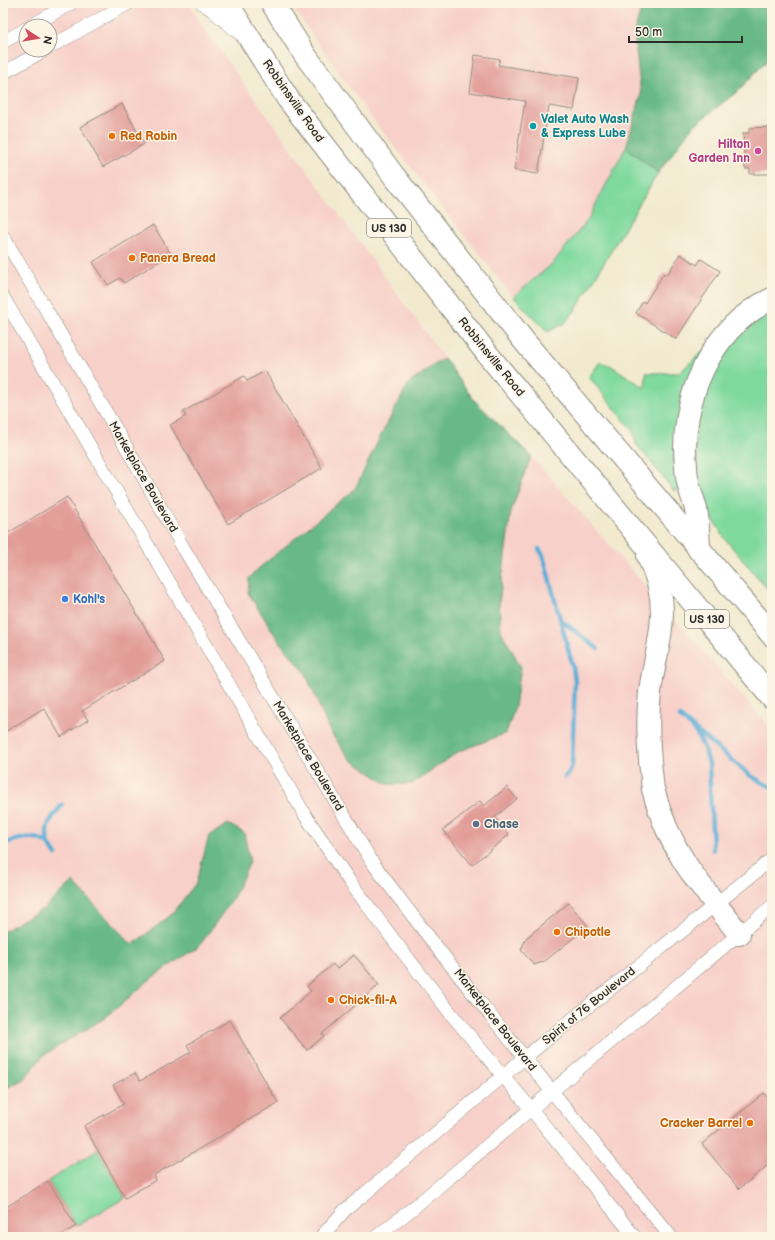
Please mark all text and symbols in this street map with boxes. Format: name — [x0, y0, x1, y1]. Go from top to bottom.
north arrow — [18, 18, 58, 58]
scale bar — [629, 18, 742, 44]
text: 50 m — [635, 25, 662, 40]
text: N — [40, 35, 55, 45]
street label: Robbinsville Road — [259, 57, 327, 145]
place label: Valet Auto Wash & Express Lube — [541, 112, 629, 141]
marker: Valet Auto Wash & Express Lube — [528, 121, 538, 131]
place label: Red Robin — [120, 129, 177, 144]
marker: Red Robin — [107, 131, 117, 141]
place label: Hilton Garden Inn — [688, 137, 750, 166]
marker: Hilton Garden Inn — [753, 146, 763, 156]
road number: US 130 — [367, 219, 411, 237]
place label: Panera Bread — [140, 251, 216, 266]
marker: Panera Bread — [127, 253, 137, 263]
street label: Robbinsville Road — [454, 314, 528, 400]
street label: Marketplace Boulevard — [105, 419, 181, 535]
place label: Kohl's — [73, 592, 105, 607]
marker: Kohl's — [60, 594, 70, 604]
road number: US 130 — [685, 610, 729, 628]
street label: Marketplace Boulevard — [269, 698, 347, 814]
place label: Chase — [484, 817, 519, 832]
marker: Chase — [471, 819, 481, 829]
place label: Chipotle — [565, 925, 611, 940]
marker: Chipotle — [552, 927, 562, 937]
street label: Spirit of 76 Boulevard — [539, 964, 639, 1048]
street label: Marketplace Boulevard — [450, 966, 540, 1074]
place label: Chick-fil-A — [339, 993, 397, 1008]
marker: Chick-fil-A — [326, 995, 336, 1005]
place label: Cracker Barrel — [660, 1116, 742, 1131]
marker: Cracker Barrel — [745, 1118, 755, 1128]

